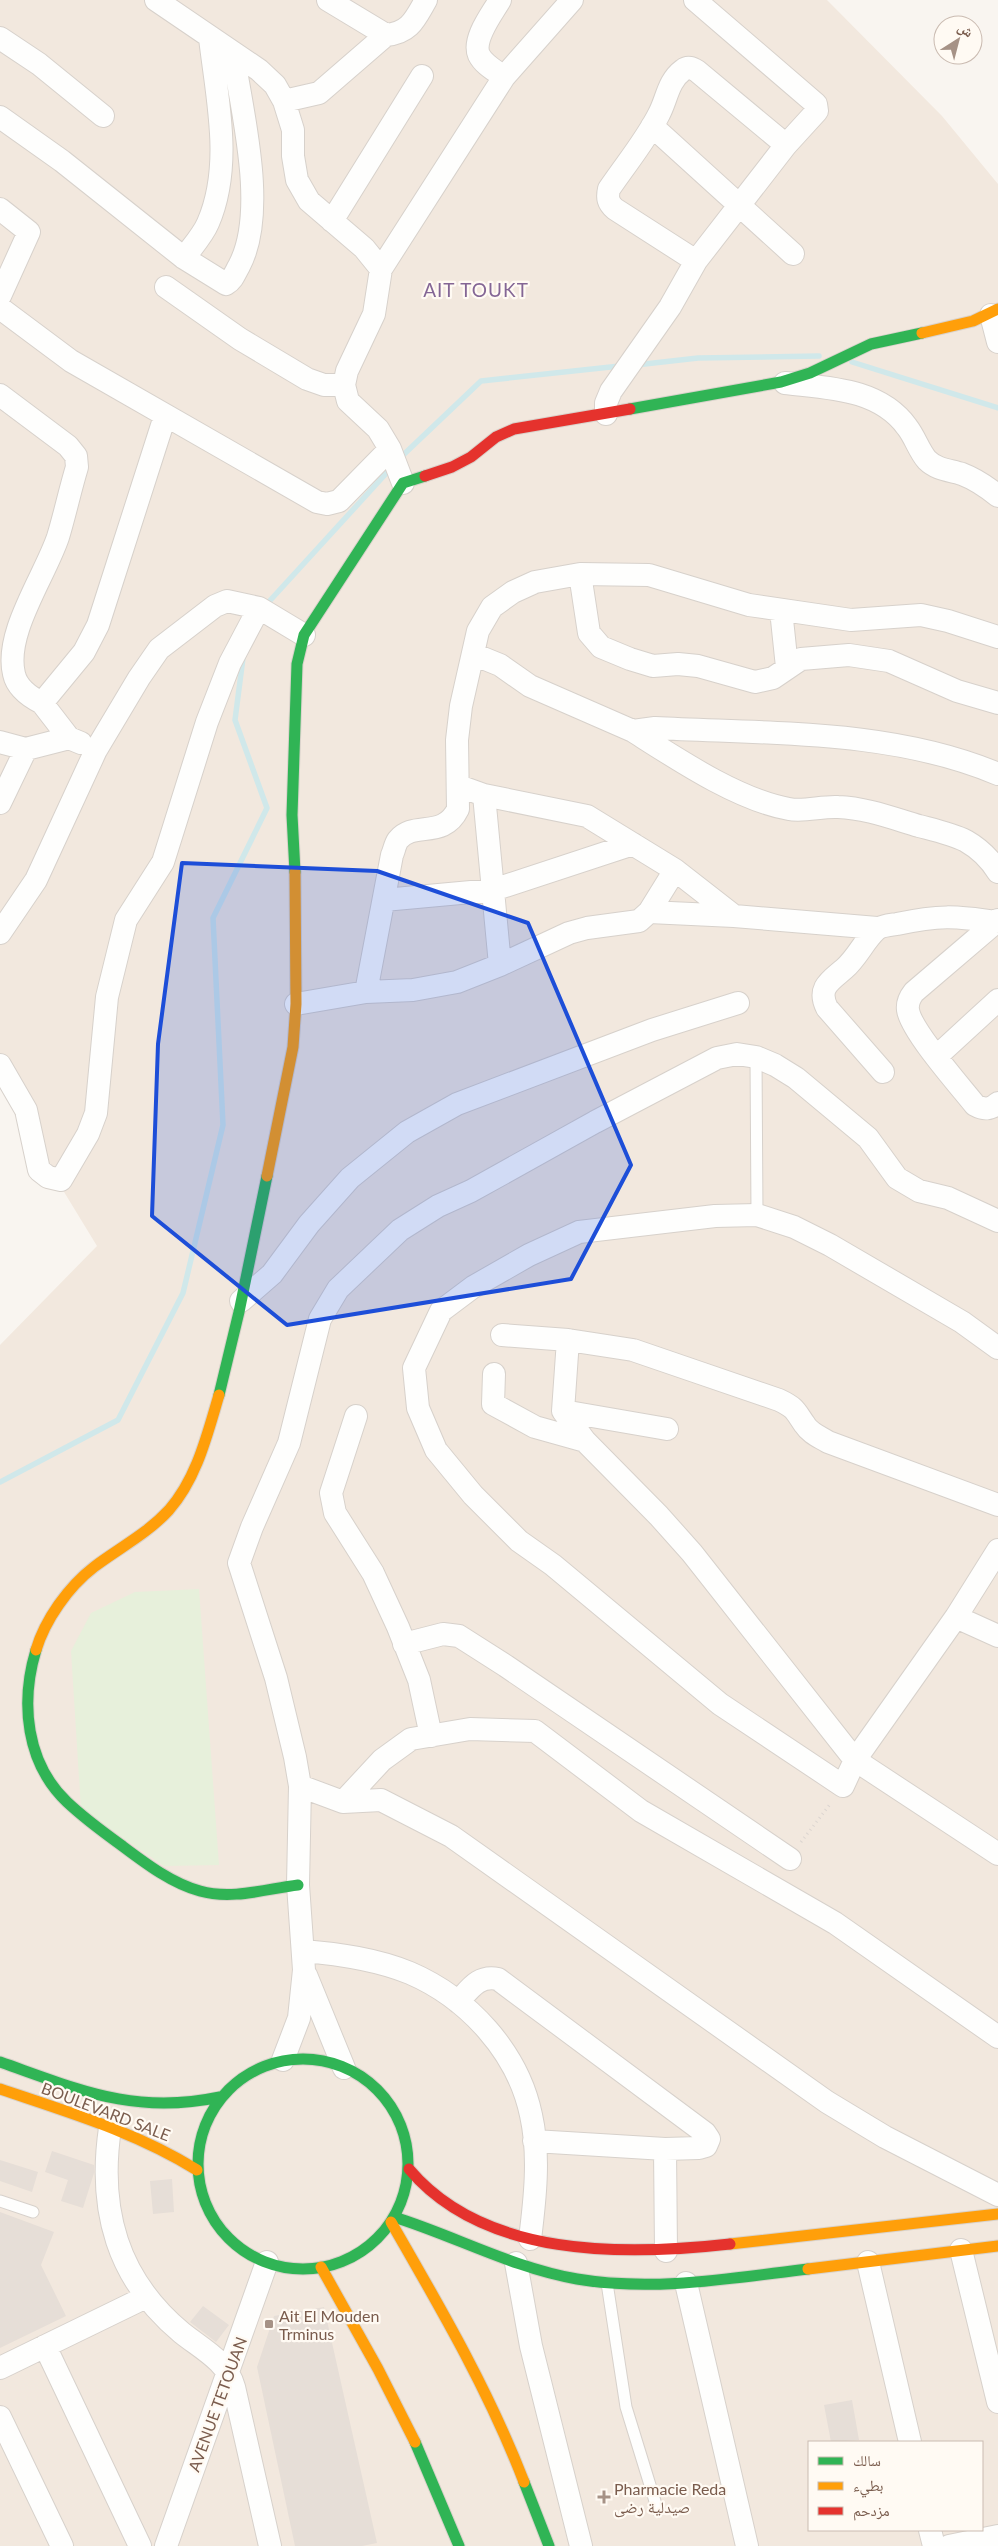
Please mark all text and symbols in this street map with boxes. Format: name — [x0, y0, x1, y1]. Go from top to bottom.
north arrow — [933, 15, 983, 65]
text: ش — [954, 18, 977, 41]
district label: AIT TOUKT — [423, 278, 529, 301]
street label: BOULEVARD SALE — [39, 2078, 173, 2144]
place label: Ait El Mouden Trminus — [279, 2306, 379, 2343]
marker: Ait El Mouden Trminus — [263, 2318, 275, 2330]
street label: AVENUE TETOUAN — [184, 2334, 250, 2474]
legend — [808, 2441, 983, 2531]
text: سالك — [853, 2451, 881, 2469]
text: بطيء — [853, 2476, 883, 2498]
place label: Pharmacie Reda صيدلية رضى — [614, 2479, 726, 2518]
marker: Pharmacie Reda صيدلية رضى — [598, 2491, 610, 2503]
text: مزدحم — [853, 2501, 890, 2521]

